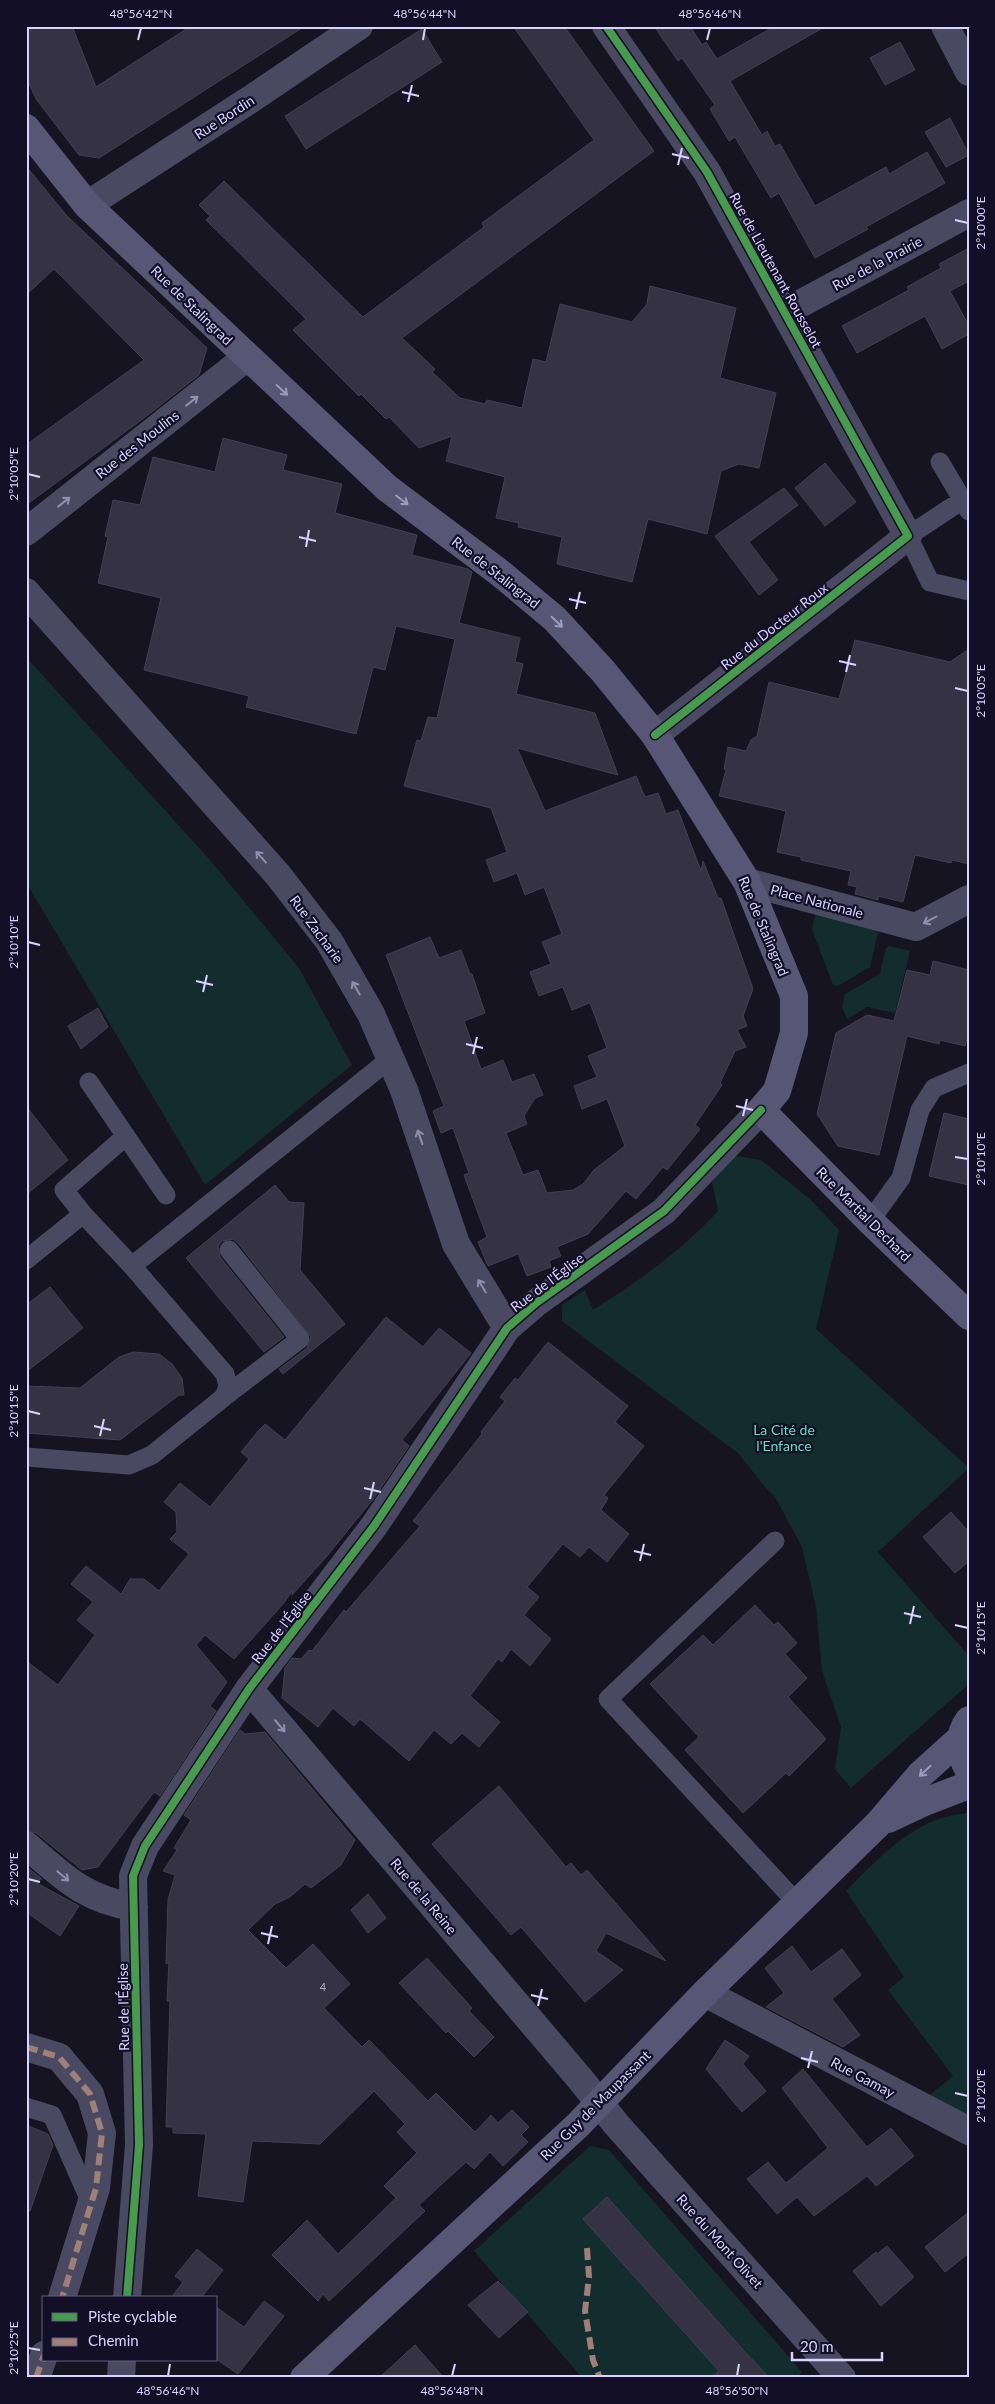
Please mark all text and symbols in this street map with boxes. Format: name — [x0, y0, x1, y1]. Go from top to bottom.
text: 48°56'42"N — [110, 6, 172, 21]
text: 48°56'44"N — [394, 6, 456, 21]
text: 48°56'46"N — [679, 6, 741, 21]
street label: Rue Bordin — [191, 91, 257, 143]
street label: Rue de Lieutenant Rousselot — [726, 189, 826, 351]
text: 2°10'00"E — [973, 196, 988, 250]
street label: Rue de la Prairie — [829, 232, 925, 294]
street label: Rue de Stalingrad — [148, 262, 236, 348]
one-way arrow — [276, 384, 289, 396]
one-way arrow — [185, 395, 198, 406]
street label: Rue des Moulins — [92, 406, 182, 482]
text: 2°10'05"E — [6, 447, 21, 501]
one-way arrow — [395, 494, 408, 505]
one-way arrow — [58, 496, 71, 507]
street label: Rue de Stalingrad — [449, 532, 543, 612]
street label: Rue du Docteur Roux — [717, 579, 831, 673]
one-way arrow — [551, 616, 563, 628]
text: 2°10'05"E — [973, 664, 988, 718]
one-way arrow — [255, 850, 267, 863]
street label: Rue de Stalingrad — [735, 873, 793, 979]
street label: Place Nationale — [769, 880, 865, 922]
street label: Rue Zacharie — [287, 892, 347, 966]
text: 2°10'10"E — [6, 915, 21, 969]
one-way arrow — [922, 915, 937, 925]
one-way arrow — [351, 981, 361, 995]
one-way arrow — [414, 1129, 424, 1145]
text: 2°10'10"E — [973, 1132, 988, 1186]
street label: Rue Martial Dechard — [813, 1163, 915, 1265]
street label: Rue de l'Église — [507, 1249, 587, 1315]
one-way arrow — [476, 1280, 486, 1294]
text: 2°10'15"E — [6, 1384, 21, 1438]
park label: La Cité de l'Enfance — [753, 1421, 815, 1454]
street label: Rue de l'Église — [247, 1587, 315, 1667]
text: 2°10'15"E — [973, 1601, 988, 1655]
one-way arrow — [275, 1720, 286, 1733]
one-way arrow — [919, 1765, 931, 1777]
text: 2°10'20"E — [6, 1852, 21, 1906]
street label: Rue de la Reine — [387, 1854, 461, 1938]
one-way arrow — [57, 1870, 70, 1882]
street label: Rue de l'Église — [114, 1963, 132, 2051]
house number: 4 — [320, 1980, 327, 1993]
street label: Rue Guy de Maupassant — [536, 2046, 654, 2164]
street label: Rue Gamay — [828, 2053, 899, 2101]
text: 2°10'20"E — [973, 2069, 988, 2123]
street label: Rue du Mont Olivet — [673, 2190, 767, 2292]
legend — [42, 2296, 218, 2362]
text: Piste cyclable — [88, 2307, 177, 2325]
text: 2°10'25"E — [6, 2321, 21, 2375]
scale bar — [792, 2329, 882, 2361]
text: Chemin — [88, 2331, 139, 2349]
text: 20 m — [800, 2337, 834, 2355]
text: 48°56'46"N — [137, 2383, 199, 2398]
text: 48°56'48"N — [421, 2383, 483, 2398]
text: 48°56'50"N — [706, 2383, 768, 2398]

